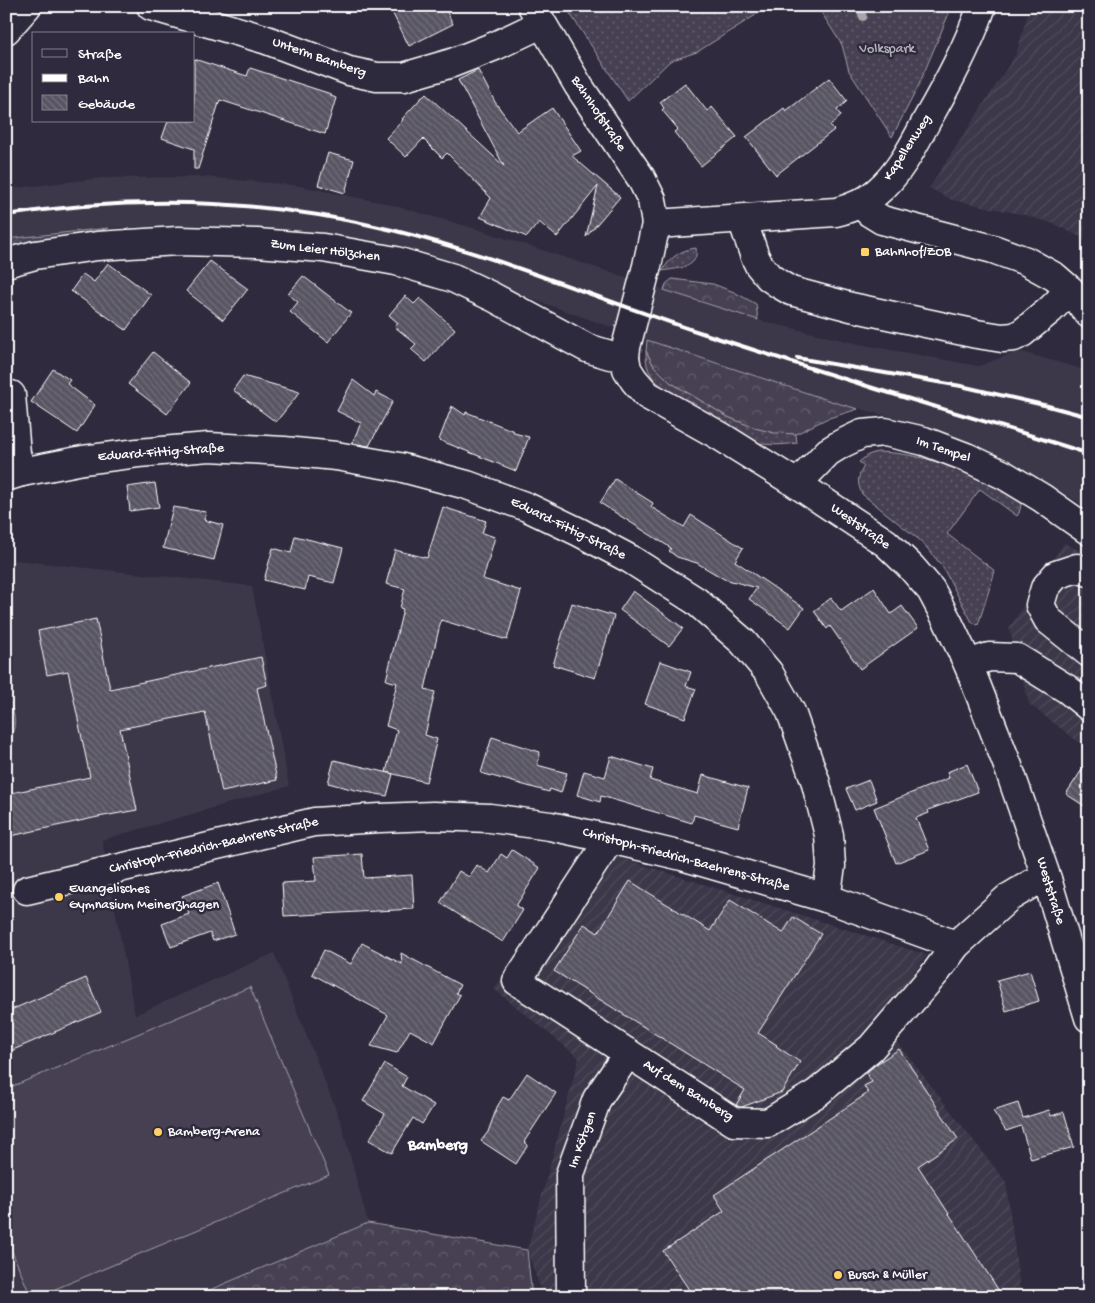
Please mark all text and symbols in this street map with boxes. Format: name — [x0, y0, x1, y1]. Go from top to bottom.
legend — [32, 32, 195, 122]
street label: Unterm Bamberg — [270, 34, 368, 82]
park label: Volkspark — [858, 41, 916, 58]
text: Straße — [78, 46, 122, 64]
text: Bahn — [77, 70, 109, 88]
street label: Bahnhofstraße — [566, 72, 630, 156]
text: Gebäude — [78, 96, 135, 114]
street label: Kapellenweg — [880, 112, 936, 184]
street label: Zum Leier Hölzchen — [269, 236, 381, 266]
place label: Bahnhof/ZOB — [874, 244, 952, 261]
marker: Bahnhof/ZOB — [859, 246, 871, 258]
street label: Im Tempel — [914, 433, 972, 467]
street label: Eduard-Fittig-Straße — [97, 440, 225, 466]
street label: Eduard-Fittig-Straße — [507, 494, 629, 565]
street label: Weststraße — [827, 500, 894, 554]
street label: Christoph-Friedrich-Baehrens-Straße — [108, 813, 321, 878]
street label: Christoph-Friedrich-Baehrens-Straße — [580, 824, 792, 896]
street label: Weststraße — [1032, 855, 1068, 927]
place label: Evangelisches Gymnasium Meinerzhagen — [69, 881, 220, 914]
marker: Evangelisches Gymnasium Meinerzhagen — [53, 891, 65, 903]
street label: Auf dem Bamberg — [640, 1056, 736, 1126]
street label: Im Kötgen — [565, 1109, 601, 1171]
place label: Bamberg-Arena — [167, 1124, 261, 1141]
marker: Bamberg-Arena — [152, 1126, 164, 1138]
district label: Bamberg — [407, 1137, 468, 1156]
place label: Busch & Müller — [847, 1267, 928, 1284]
marker: Busch & Müller — [832, 1269, 844, 1281]

